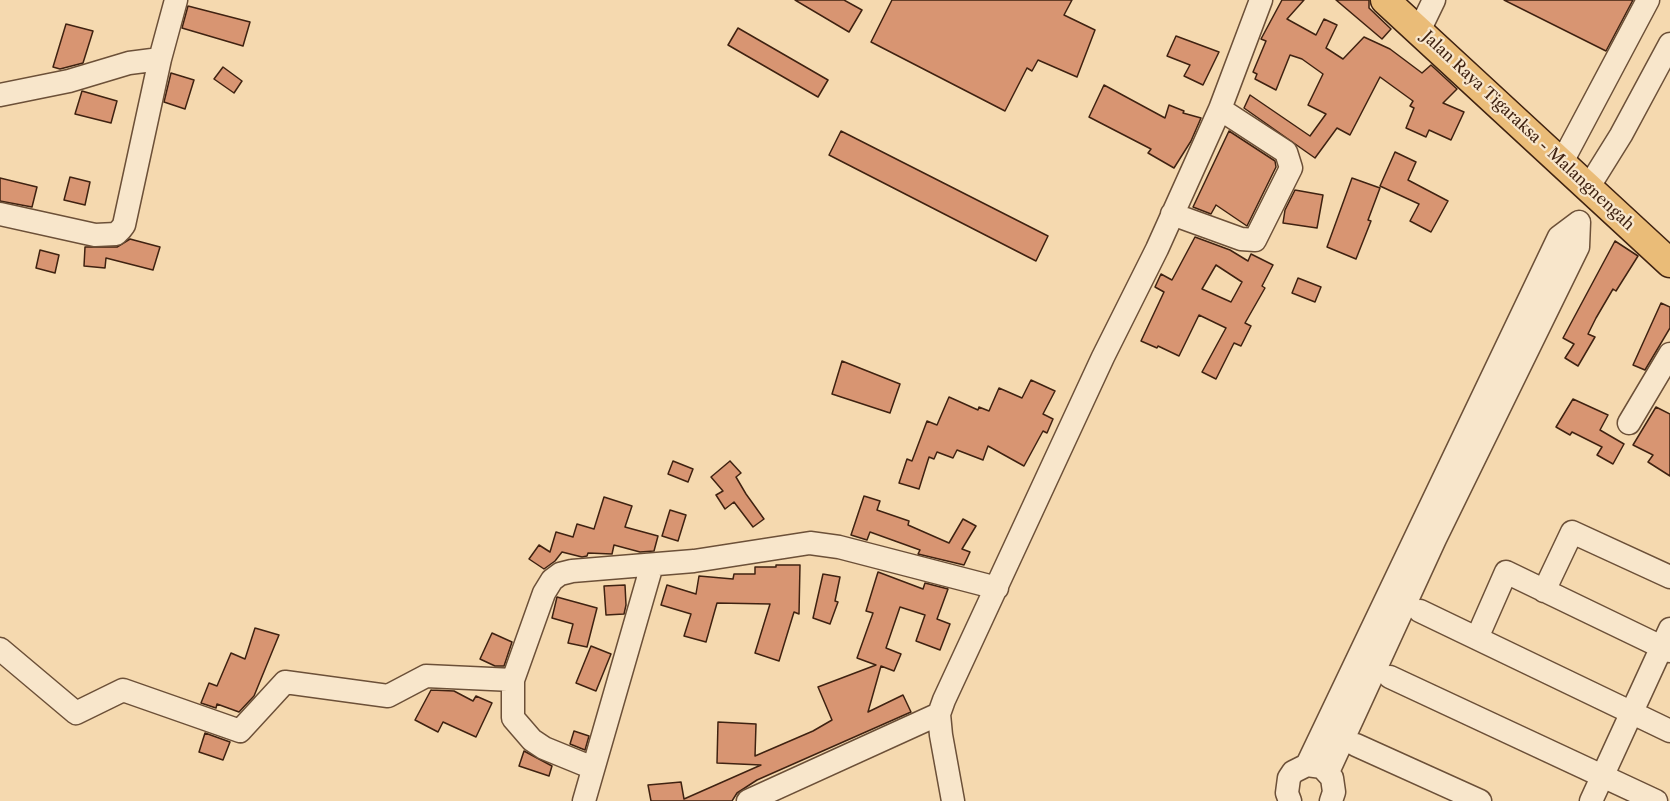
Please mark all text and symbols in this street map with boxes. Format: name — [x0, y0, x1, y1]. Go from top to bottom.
street label: Jalan Raya Tigaraksa - Malangnengah — [1418, 27, 1638, 235]

